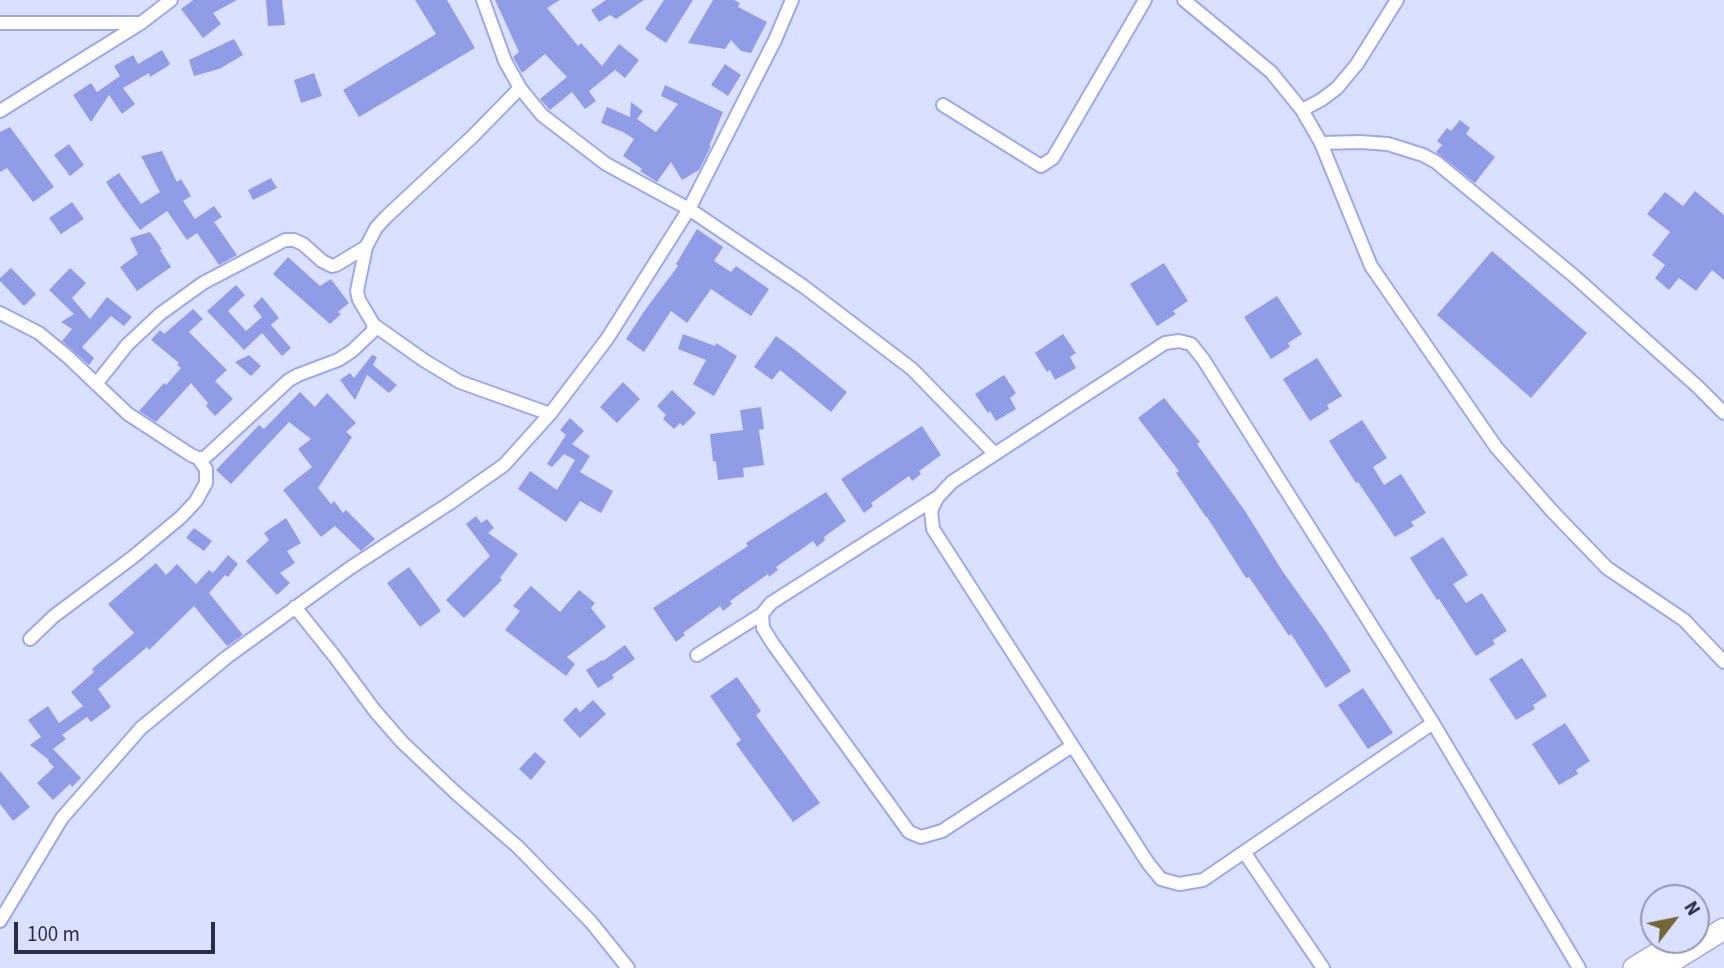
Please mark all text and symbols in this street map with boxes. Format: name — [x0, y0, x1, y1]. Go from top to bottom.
north arrow — [1640, 884, 1710, 954]
text: N — [1677, 896, 1706, 921]
scale bar — [18, 908, 219, 952]
text: 100 m — [27, 919, 80, 949]

